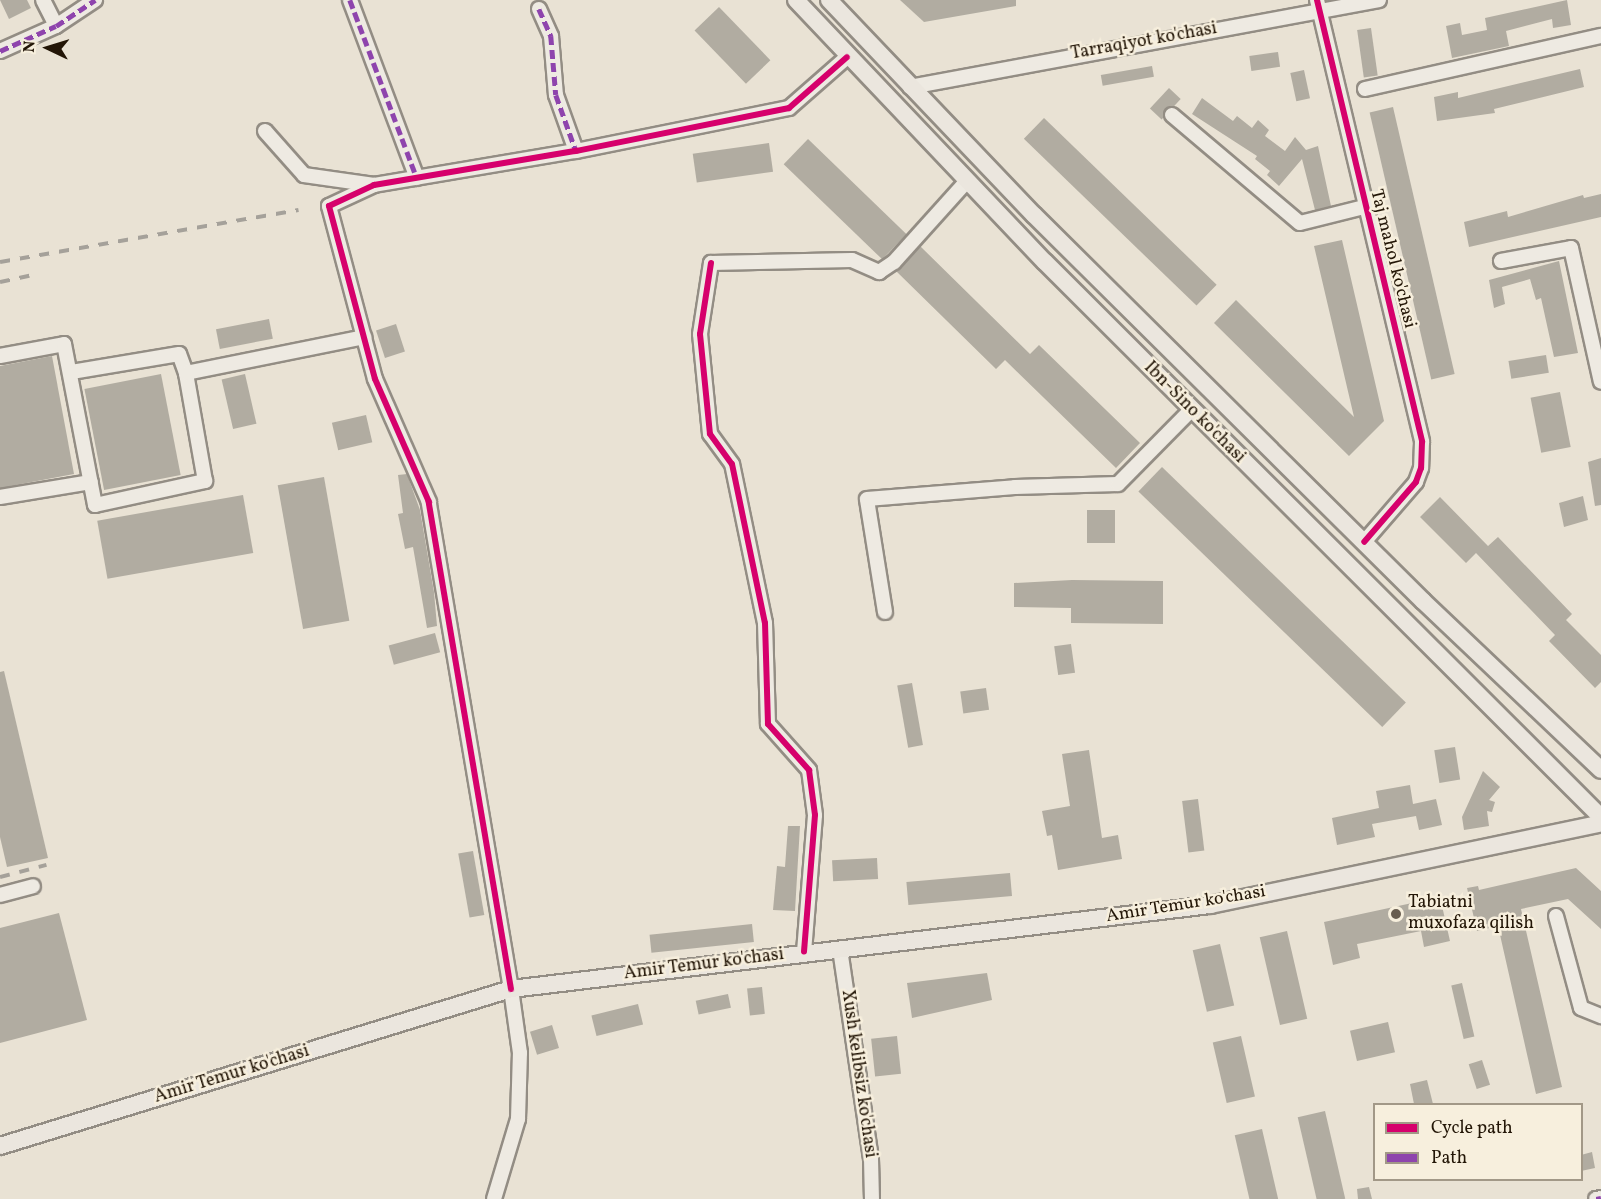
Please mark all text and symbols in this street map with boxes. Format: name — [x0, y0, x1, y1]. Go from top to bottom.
north arrow — [18, 18, 78, 78]
street label: Tarraqiyot ko'chasi — [1069, 18, 1219, 66]
text: N — [19, 40, 41, 53]
street label: Taj mahol ko'chasi — [1364, 187, 1420, 331]
street label: Ibn-Sino ko'chasi — [1139, 358, 1249, 468]
street label: Amir Temur ko'chasi — [1104, 882, 1268, 928]
place label: Tabiatni muxofaza qilish — [1408, 893, 1534, 936]
marker: Tabiatni muxofaza qilish — [1389, 907, 1403, 921]
street label: Amir Temur ko'chasi — [622, 944, 786, 986]
street label: Xush kelibsiz ko'chasi — [835, 988, 881, 1160]
street label: Amir Temur ko'chasi — [152, 1041, 312, 1109]
legend — [1373, 1103, 1583, 1181]
text: Cycle path — [1431, 1116, 1513, 1141]
text: Path — [1431, 1146, 1467, 1171]

